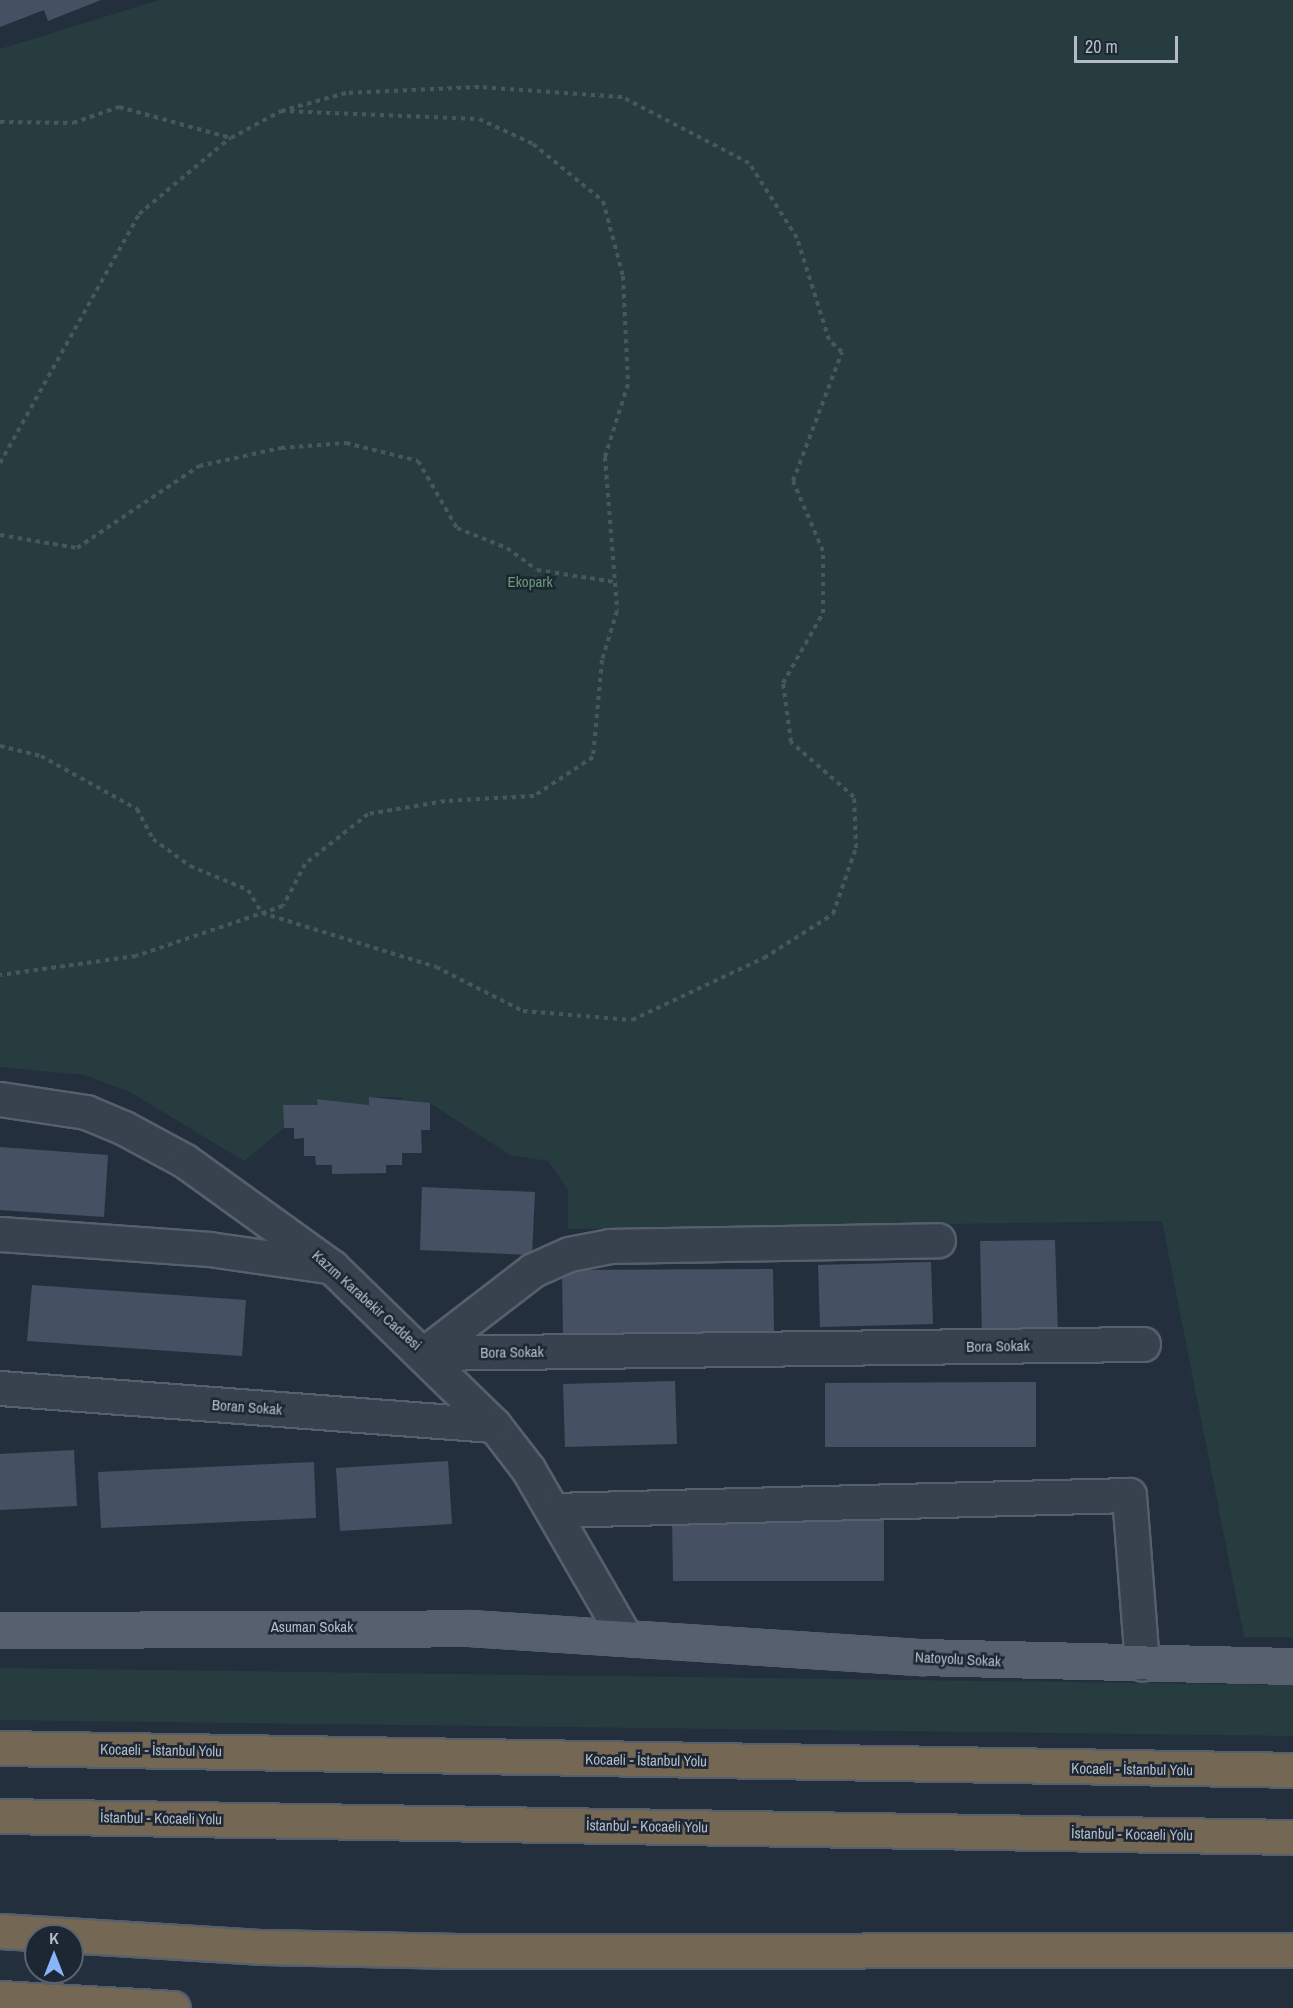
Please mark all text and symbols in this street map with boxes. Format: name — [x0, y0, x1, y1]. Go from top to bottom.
scale bar — [1077, 24, 1180, 62]
text: 20 m — [1085, 34, 1118, 59]
park label: Ekopark — [507, 573, 553, 591]
street label: Kazım Karabekir Caddesi — [309, 1246, 425, 1354]
street label: Bora Sokak — [966, 1336, 1030, 1356]
street label: Bora Sokak — [480, 1342, 544, 1362]
street label: Boran Sokak — [211, 1396, 283, 1418]
street label: Asuman Sokak — [271, 1618, 353, 1636]
street label: Natoyolu Sokak — [915, 1648, 1001, 1670]
street label: Kocaeli - İstanbul Yolu — [100, 1740, 222, 1760]
street label: Kocaeli - İstanbul Yolu — [585, 1750, 707, 1770]
street label: Kocaeli - İstanbul Yolu — [1071, 1759, 1193, 1779]
street label: İstanbul - Kocaeli Yolu — [100, 1808, 222, 1828]
street label: İstanbul - Kocaeli Yolu — [586, 1816, 708, 1836]
street label: İstanbul - Kocaeli Yolu — [1071, 1824, 1193, 1844]
north arrow — [24, 1924, 84, 1984]
text: K — [49, 1927, 59, 1949]

